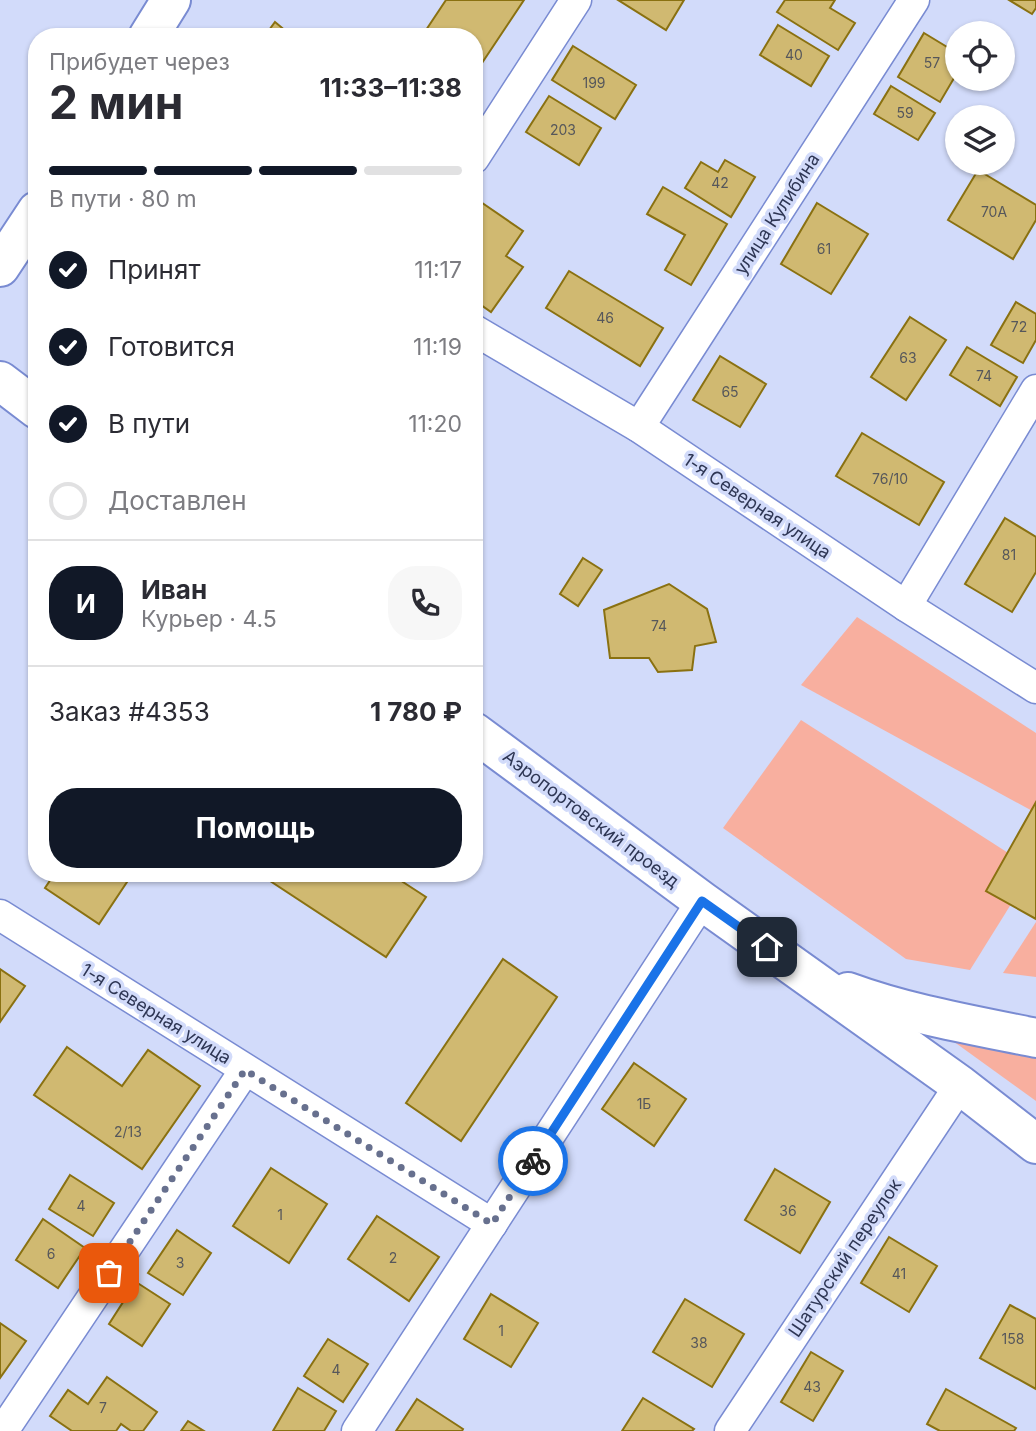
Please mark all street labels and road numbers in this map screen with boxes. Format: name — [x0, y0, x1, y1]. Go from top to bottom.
street label: улица Кулибина — [730, 149, 823, 278]
street label: 1-я Северная улица — [680, 449, 835, 563]
street label: Аэропортовский проезд — [499, 745, 684, 892]
street label: 1-я Северная улица — [77, 959, 235, 1068]
street label: Шатурский переулок — [784, 1175, 905, 1341]

